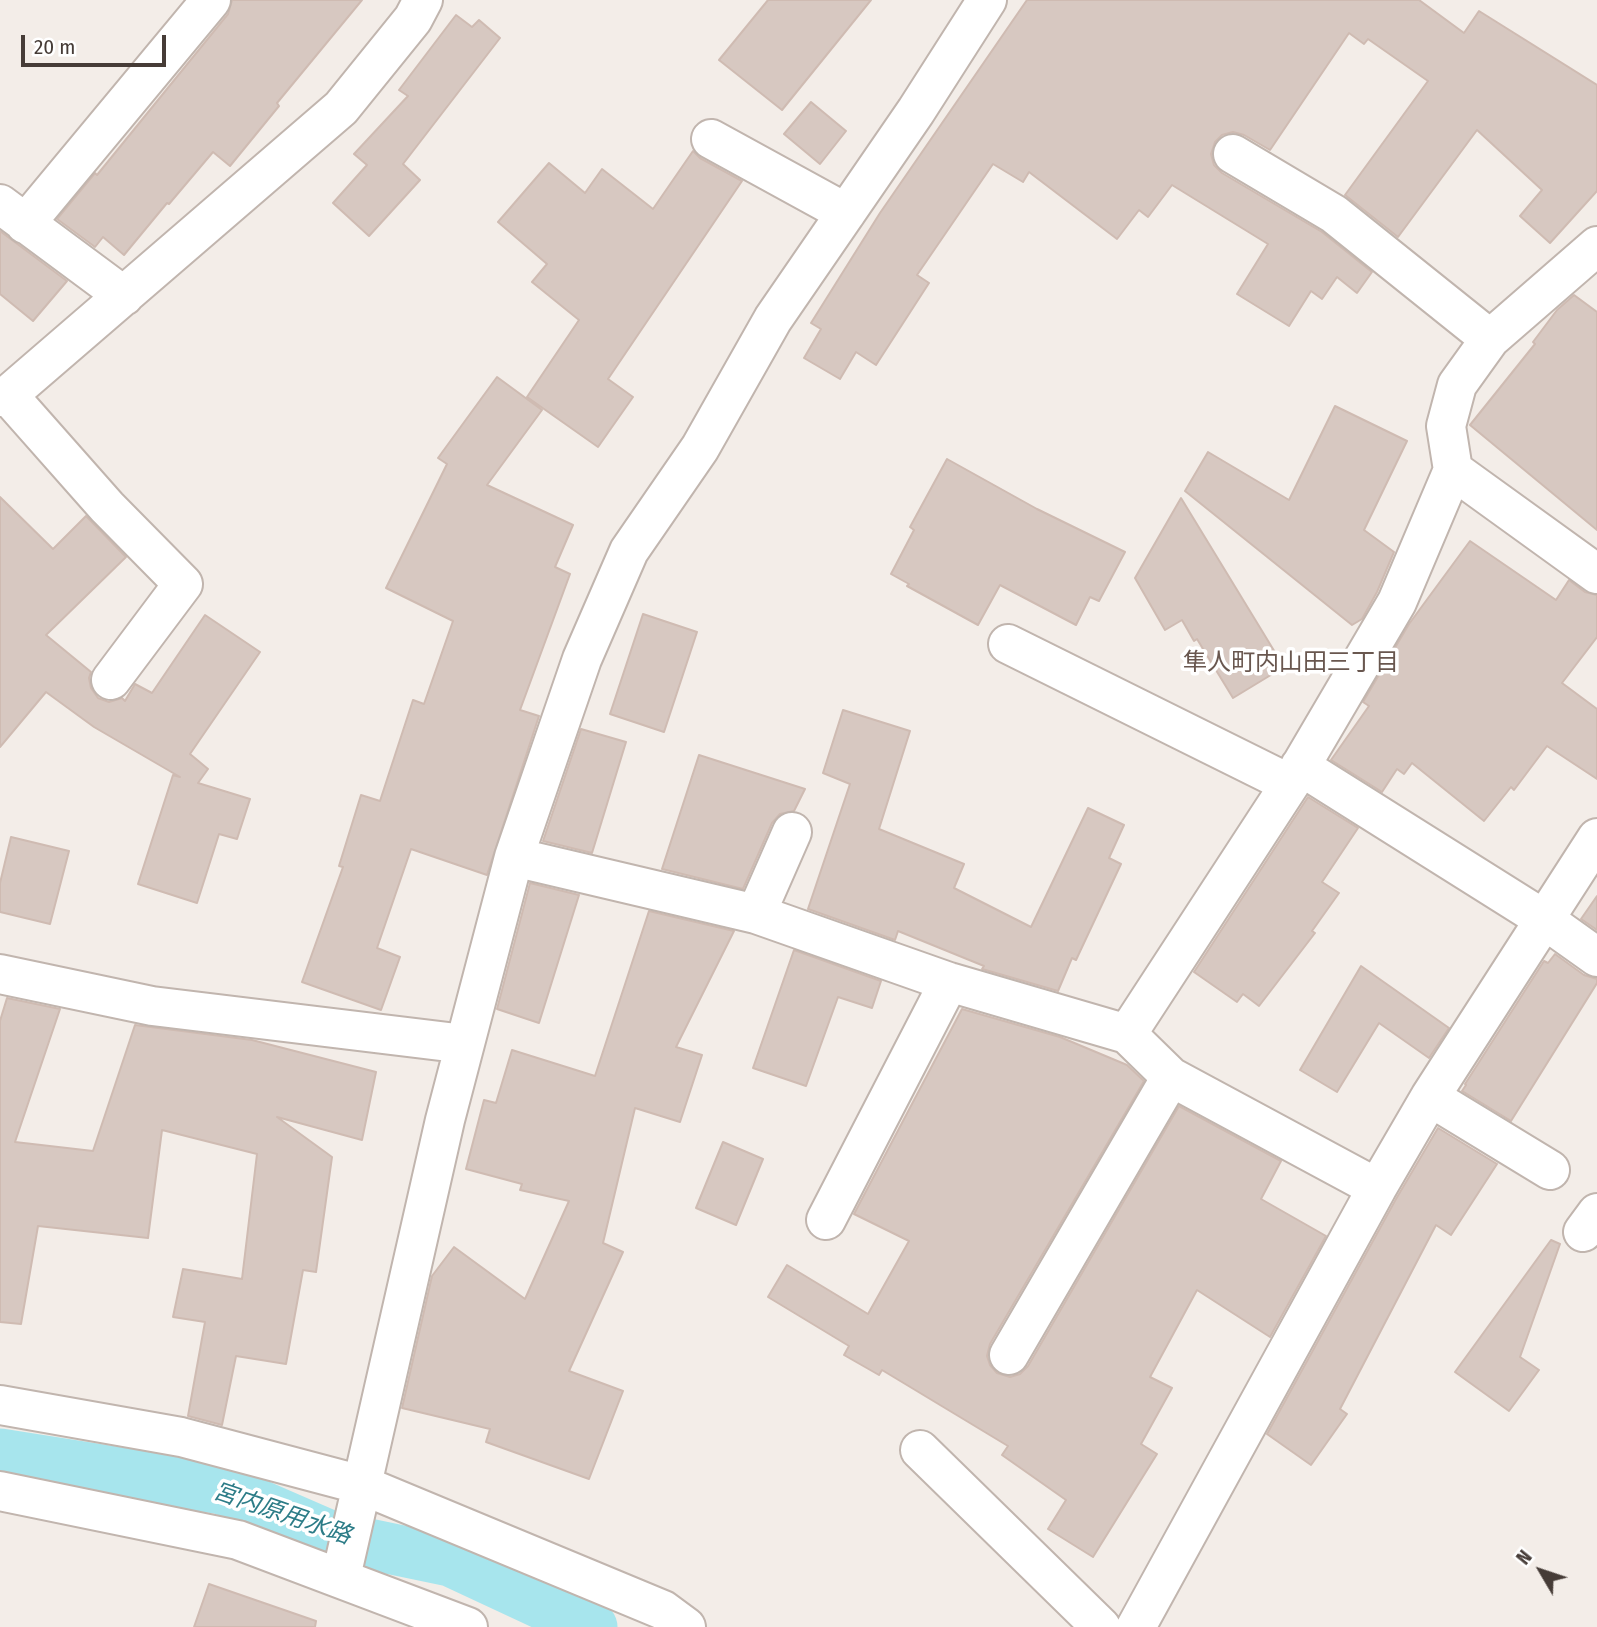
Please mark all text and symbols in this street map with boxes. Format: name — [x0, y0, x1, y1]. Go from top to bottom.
scale bar — [24, 21, 170, 65]
text: 20 m — [34, 34, 75, 60]
district label: 隼人町内山田三丁目 — [1183, 649, 1399, 677]
water label: 宮内原用水路 — [209, 1477, 355, 1551]
north arrow — [1506, 1536, 1576, 1606]
text: N — [1512, 1546, 1537, 1569]

